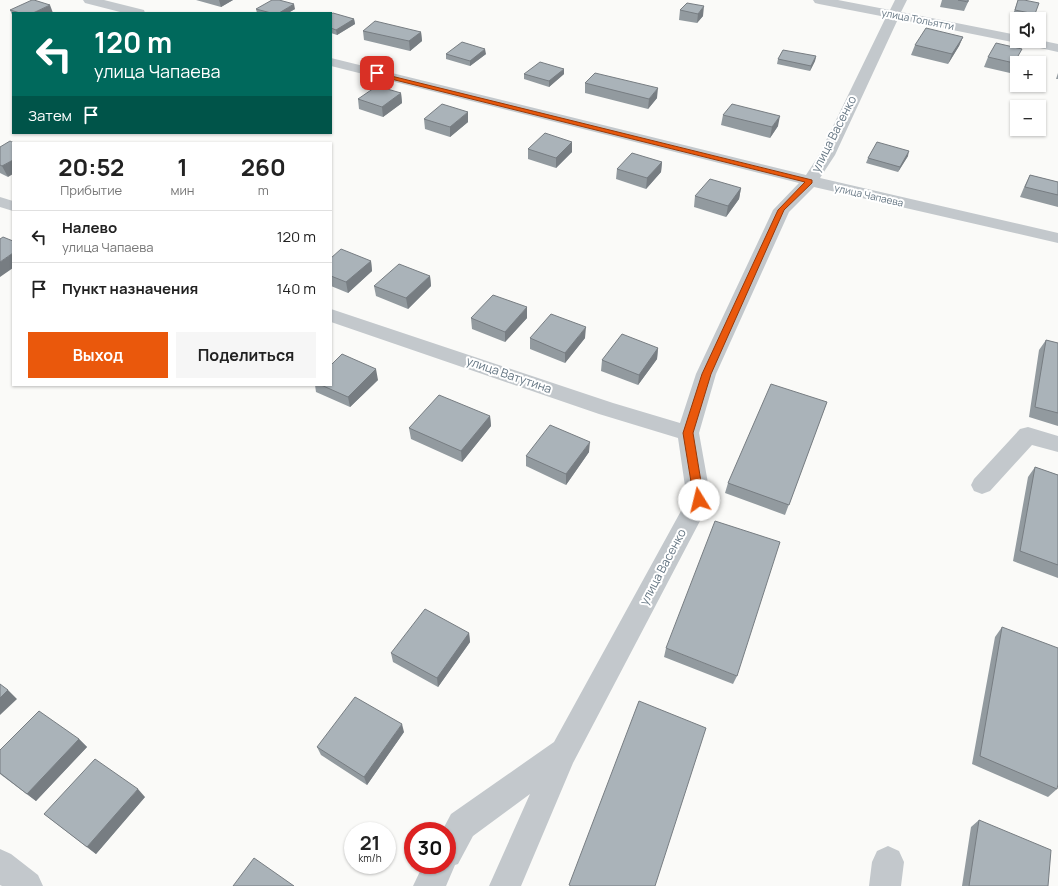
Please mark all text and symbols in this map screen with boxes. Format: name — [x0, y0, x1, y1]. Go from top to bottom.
street label: улица Тольятти — [880, 5, 956, 33]
map controls — [1010, 12, 1046, 136]
button: sound — [1010, 12, 1046, 48]
text: 120 m — [94, 23, 172, 61]
icon: left — [28, 28, 80, 80]
pin — [360, 56, 394, 90]
button: + — [1010, 56, 1046, 92]
text: улица Чапаева — [94, 59, 221, 83]
icon: arrive — [366, 62, 388, 84]
street label: улица Васенко — [807, 92, 860, 175]
button: − — [1010, 100, 1046, 136]
icon: arrive — [80, 104, 102, 126]
text: Затем — [28, 105, 72, 126]
text: 20:52 — [58, 150, 124, 183]
text: 1 — [177, 150, 188, 183]
text: 260 — [241, 150, 286, 183]
street label: улица Чапаева — [833, 180, 905, 210]
text: Прибытие — [60, 181, 122, 199]
text: мин — [170, 181, 195, 199]
text: m — [258, 181, 269, 199]
text: Налево — [62, 217, 117, 238]
icon: left — [28, 226, 50, 248]
text: 120 m — [277, 226, 316, 247]
text: улица Чапаева — [62, 238, 153, 256]
icon: arrive — [28, 278, 50, 300]
text: Пункт назначения — [62, 278, 198, 299]
text: 140 m — [276, 278, 316, 299]
button: Выход — [28, 332, 168, 378]
button: Поделиться — [176, 332, 316, 378]
street label: улица Ватутина — [464, 352, 554, 397]
position arrow — [678, 479, 720, 521]
street label: улица Васенко — [635, 526, 690, 608]
speed limit sign: 30 — [404, 822, 456, 874]
text: 21 — [360, 829, 380, 856]
text: km/h — [358, 851, 382, 865]

